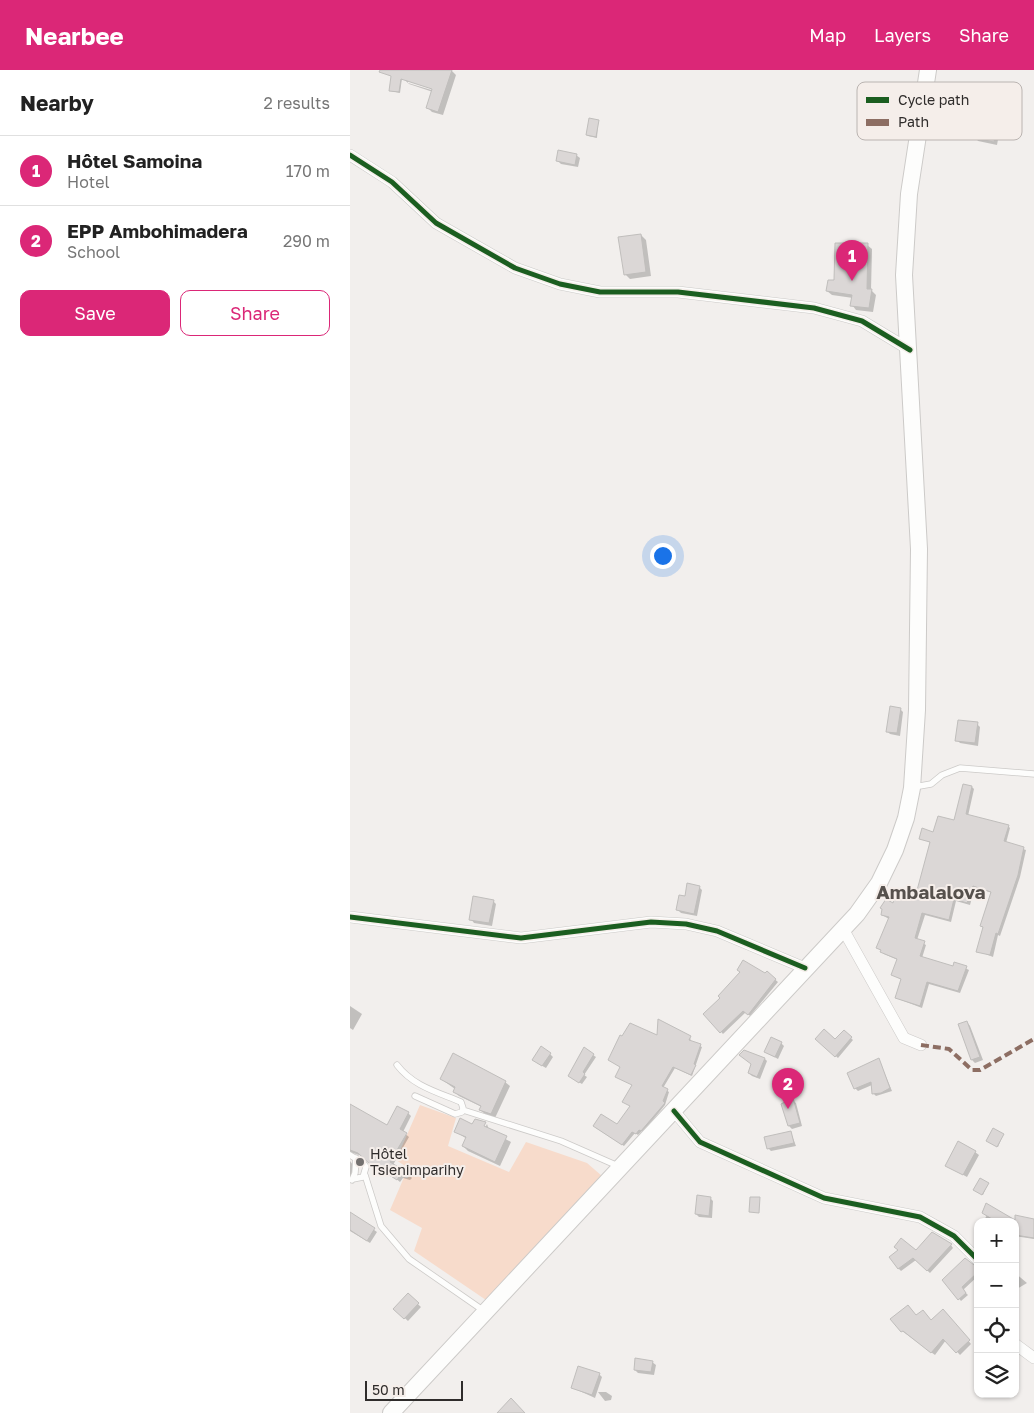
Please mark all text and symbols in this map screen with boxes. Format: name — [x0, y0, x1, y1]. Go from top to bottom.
text: Nearbee — [25, 21, 124, 50]
text: Map — [809, 24, 846, 46]
text: Layers — [874, 24, 931, 46]
text: Share — [959, 24, 1009, 46]
legend — [857, 82, 1022, 140]
text: Nearby — [20, 90, 94, 116]
text: Cycle path — [898, 91, 969, 108]
text: 2 results — [264, 93, 330, 113]
text: Path — [898, 113, 929, 130]
text: Hôtel Samoina — [67, 149, 202, 172]
text: 1 — [32, 161, 40, 181]
text: 170 m — [286, 161, 330, 181]
text: Hotel — [67, 172, 110, 192]
text: EPP Ambohimadera — [67, 219, 248, 242]
text: 2 — [31, 231, 41, 251]
text: 290 m — [283, 231, 330, 251]
pin: 1 — [836, 240, 868, 281]
text: School — [67, 242, 120, 262]
button: Save — [20, 290, 170, 336]
button: Share — [180, 290, 330, 336]
your location — [650, 543, 676, 569]
district label: Ambalalova — [876, 880, 986, 903]
pin: 2 — [772, 1068, 804, 1109]
place label: Hôtel Tsienimparihy — [370, 1145, 464, 1178]
marker: Hôtel Tsienimparihy — [354, 1156, 366, 1168]
map controls — [974, 1218, 1019, 1398]
button: + — [974, 1218, 1019, 1263]
button: − — [974, 1263, 1019, 1308]
button: locate — [974, 1308, 1019, 1353]
button: layers — [974, 1353, 1019, 1398]
scale bar — [365, 1378, 462, 1401]
text: 50 m — [372, 1381, 405, 1398]

